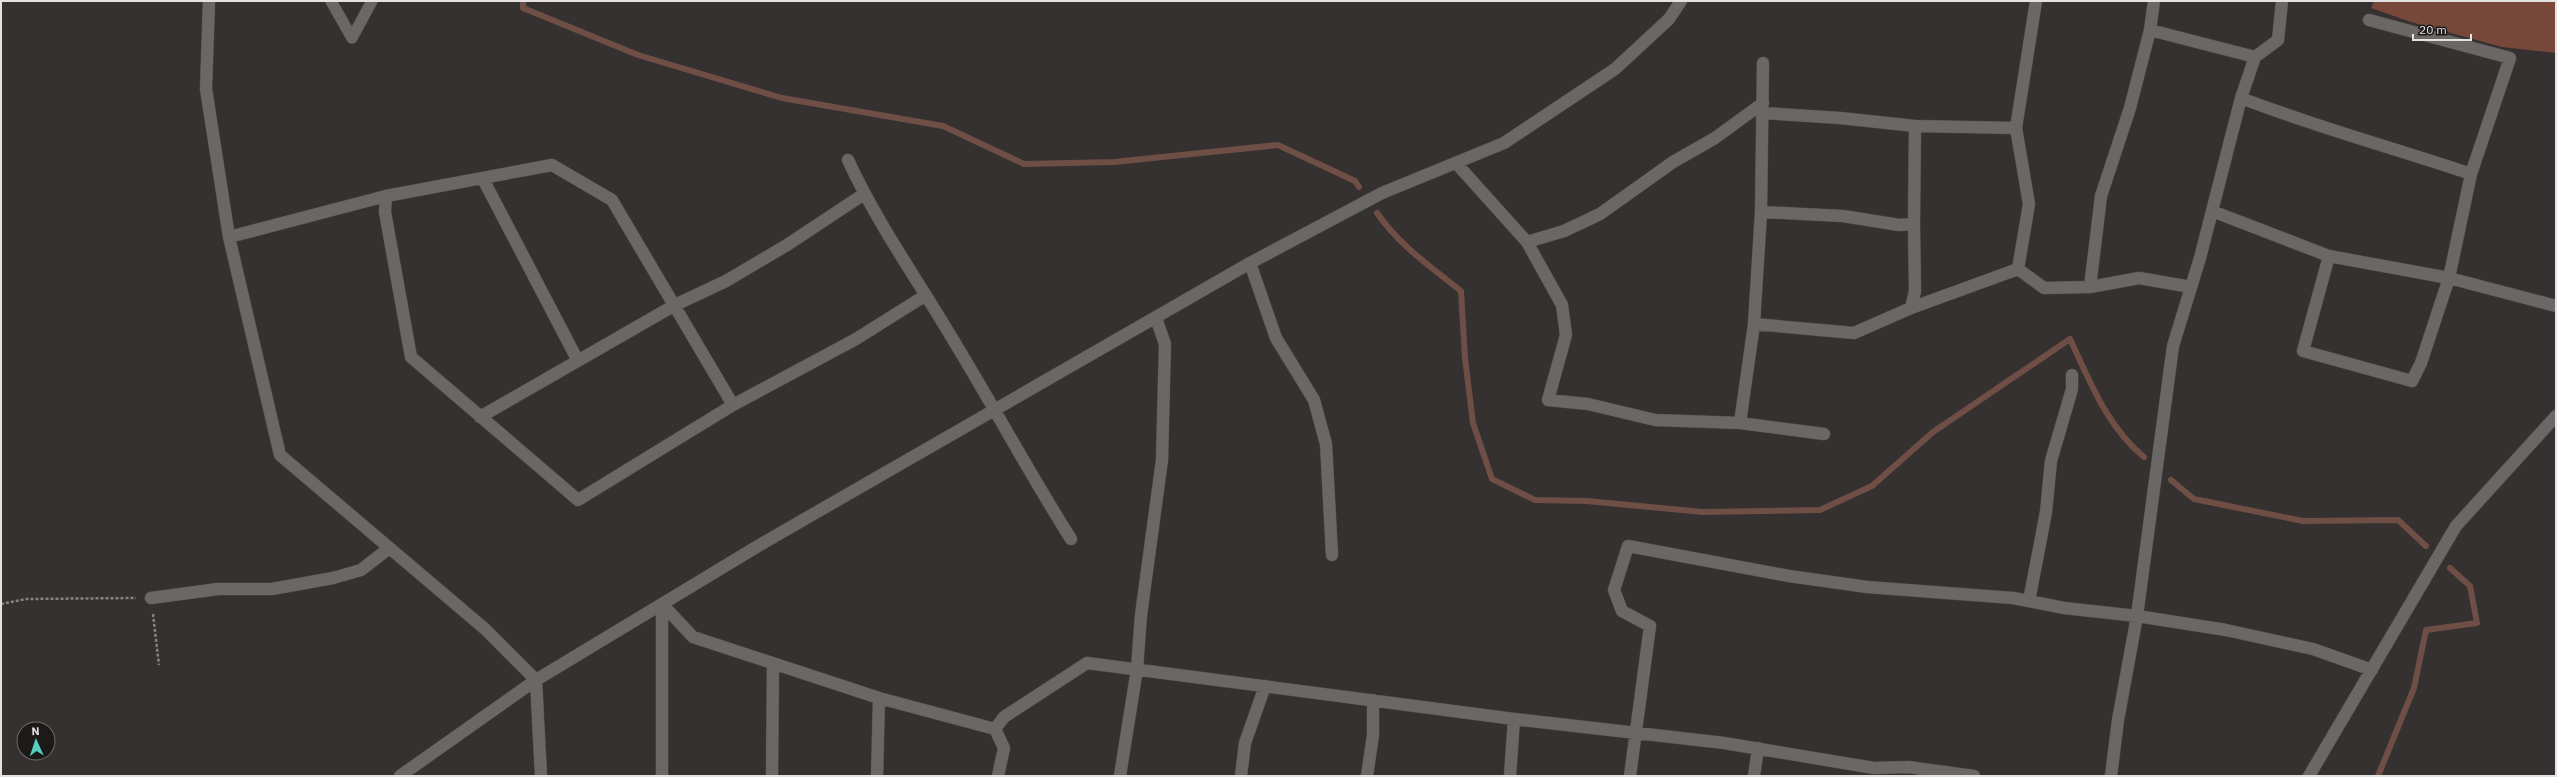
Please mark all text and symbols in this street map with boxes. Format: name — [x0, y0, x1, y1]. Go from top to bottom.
scale bar — [2413, 16, 2471, 42]
text: 20 m — [2419, 22, 2447, 37]
north arrow — [16, 721, 56, 761]
text: N — [31, 724, 40, 738]

